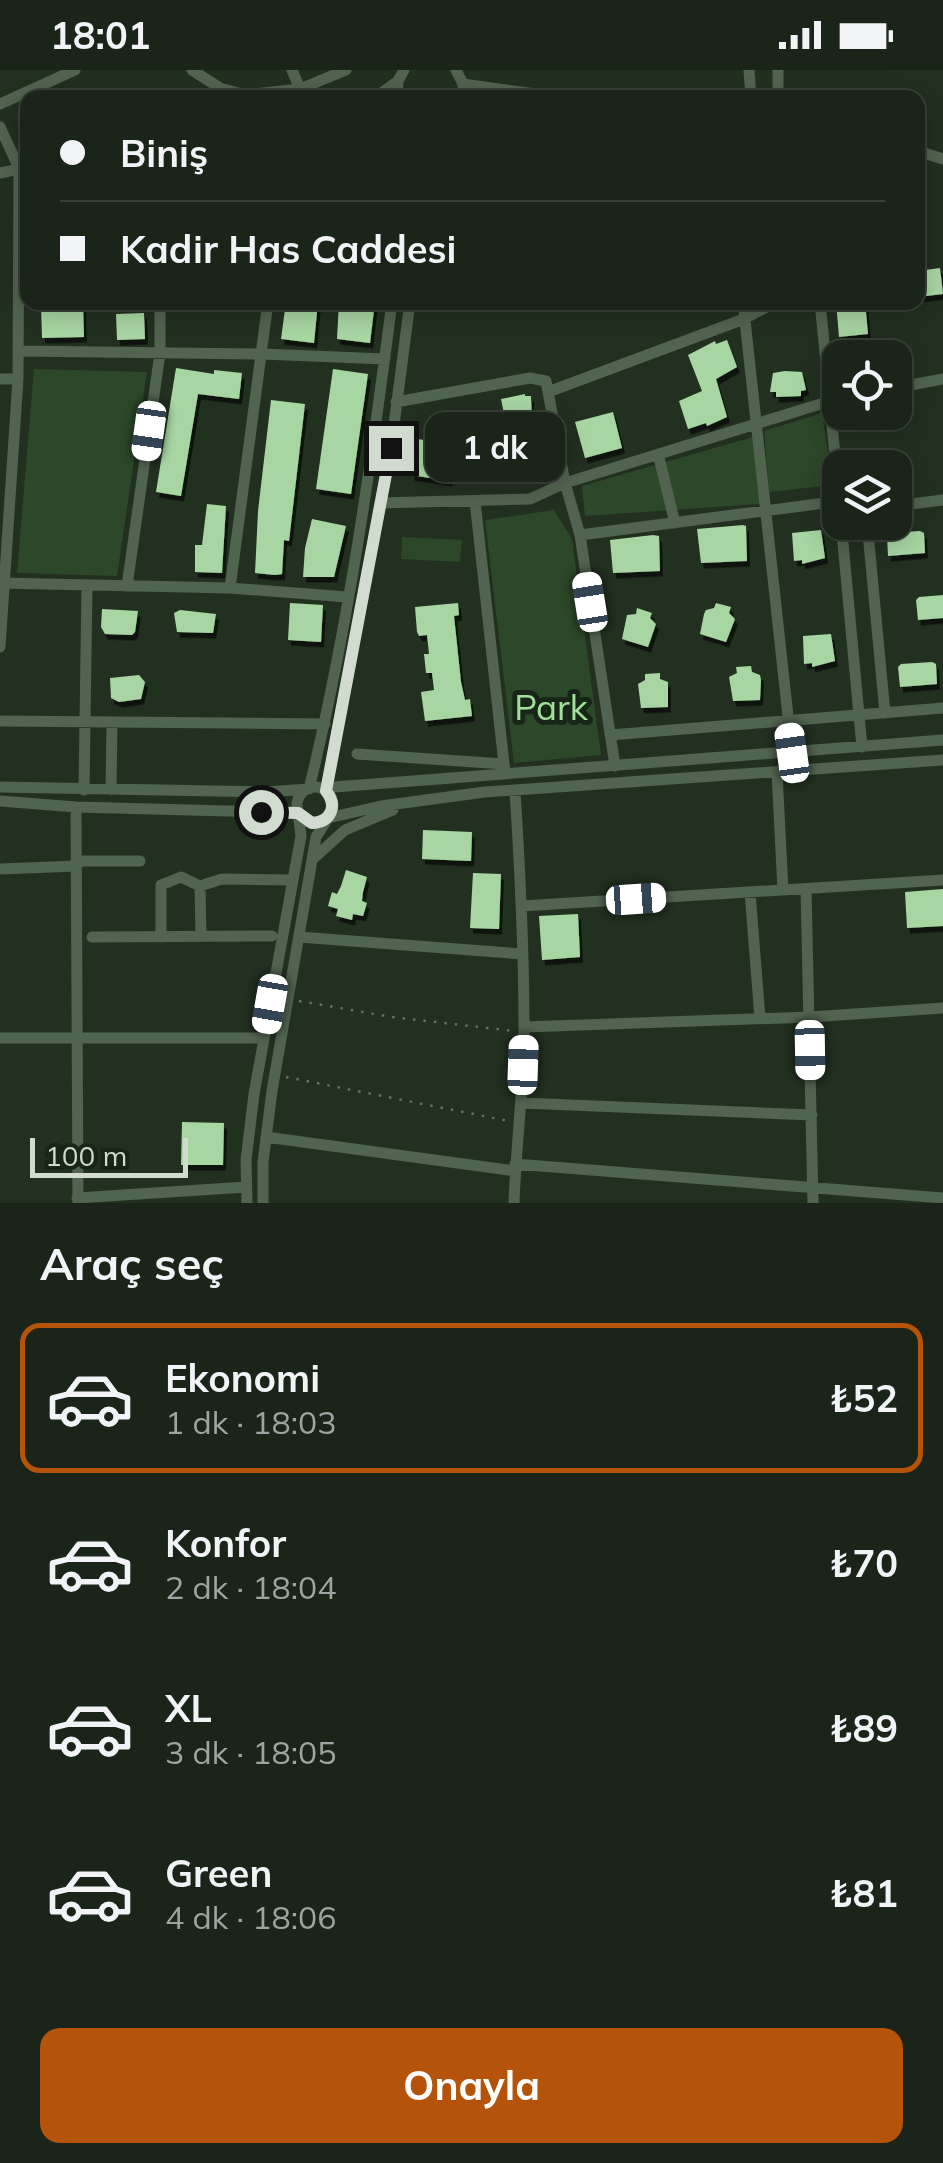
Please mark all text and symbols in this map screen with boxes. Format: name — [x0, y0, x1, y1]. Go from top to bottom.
text: 18:01 — [50, 11, 151, 59]
text: Biniş — [120, 129, 208, 177]
text: Kadir Has Caddesi — [120, 225, 457, 273]
map controls — [822, 340, 912, 540]
button: locate — [822, 340, 912, 430]
car — [130, 399, 168, 463]
callout: 1 dk — [426, 413, 566, 483]
route end — [369, 426, 414, 471]
text: 1 dk — [462, 427, 528, 467]
button: layers — [822, 450, 912, 540]
car — [570, 570, 610, 634]
park label: Park — [514, 685, 589, 729]
car — [773, 721, 811, 785]
route start — [239, 790, 284, 835]
car — [605, 882, 667, 916]
car — [250, 972, 290, 1036]
car — [794, 1020, 826, 1080]
car — [507, 1034, 539, 1096]
scale bar — [30, 1133, 188, 1178]
text: 100 m — [45, 1138, 127, 1173]
text: Araç seç — [40, 1235, 224, 1291]
icon: car — [45, 1353, 135, 1443]
text: Ekonomi — [165, 1354, 320, 1402]
text: ₺52 — [830, 1374, 898, 1422]
text: 1 dk · 18:03 — [165, 1402, 336, 1442]
icon: car — [45, 1518, 135, 1608]
text: Konfor — [165, 1519, 286, 1567]
text: ₺70 — [830, 1539, 898, 1587]
text: 2 dk · 18:04 — [165, 1567, 336, 1607]
icon: car — [45, 1683, 135, 1773]
text: XL — [165, 1684, 212, 1732]
text: ₺89 — [830, 1704, 898, 1752]
text: 3 dk · 18:05 — [165, 1732, 336, 1772]
icon: car — [45, 1848, 135, 1938]
text: Green — [165, 1849, 272, 1897]
text: ₺81 — [830, 1869, 898, 1917]
text: 4 dk · 18:06 — [165, 1897, 336, 1937]
button: Onayla — [40, 2028, 903, 2143]

